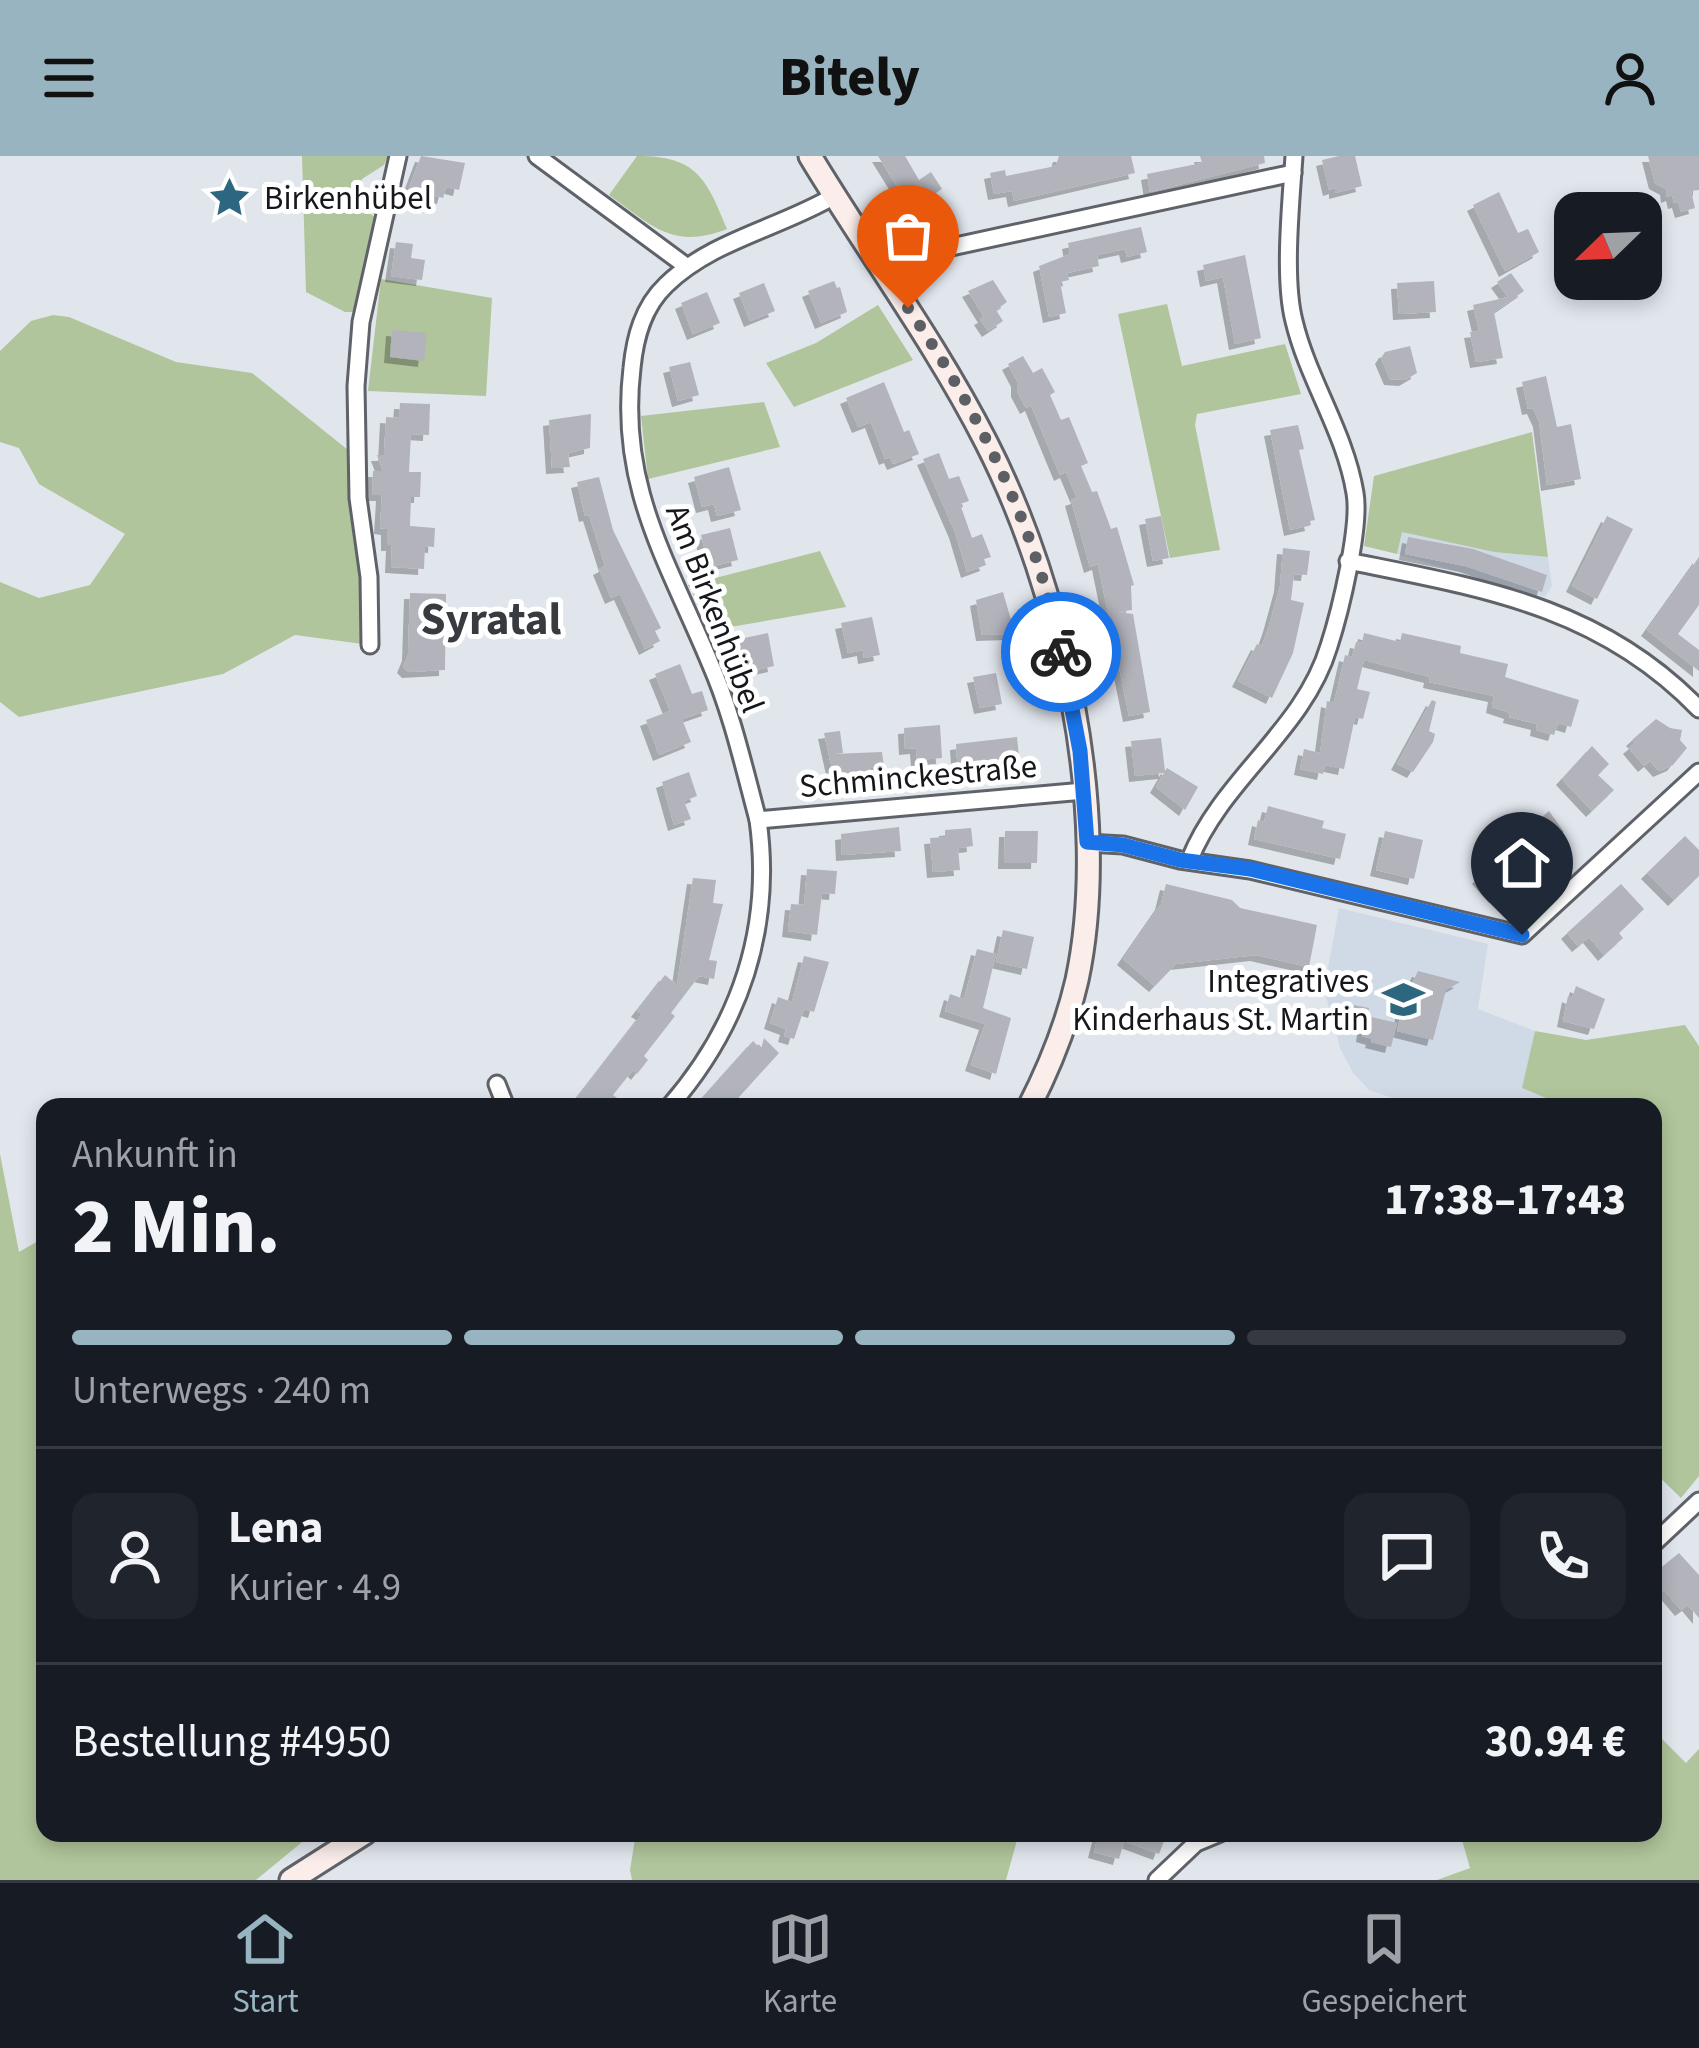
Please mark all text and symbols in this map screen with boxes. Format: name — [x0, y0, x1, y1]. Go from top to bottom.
text: Bitely — [779, 40, 920, 117]
icon: menu — [36, 45, 102, 111]
icon: person — [1597, 45, 1663, 111]
place icon: Birkenhübel — [207, 174, 253, 220]
place label: Birkenhübel — [264, 175, 432, 222]
pin — [857, 185, 959, 308]
north arrow — [1554, 192, 1662, 300]
map controls — [1554, 192, 1662, 300]
icon: bag — [875, 203, 941, 269]
street label: Am Birkenhübel — [653, 497, 776, 720]
district label: Syratal — [421, 588, 562, 652]
courier — [1001, 592, 1121, 712]
icon: bike — [1028, 619, 1094, 685]
street label: Schminckestraße — [797, 743, 1039, 810]
pin — [1471, 812, 1573, 935]
icon: home — [1489, 830, 1555, 896]
place label: Integratives Kinderhaus St. Martin — [1072, 958, 1369, 1043]
school or university icon: Integratives Kinderhaus St. Martin — [1380, 976, 1426, 1022]
text: Ankunft in — [72, 1127, 238, 1183]
text: 17:38–17:43 — [1384, 1168, 1626, 1232]
text: 2 Min. — [72, 1172, 280, 1283]
text: Unterwegs · 240 m — [72, 1363, 371, 1419]
button: person — [72, 1493, 198, 1619]
button: chat — [1344, 1493, 1470, 1619]
button: phone — [1500, 1493, 1626, 1619]
text: Lena — [228, 1496, 323, 1560]
text: Kurier · 4.9 — [228, 1560, 401, 1616]
text: Bestellung #4950 — [72, 1710, 391, 1774]
text: 30.94 € — [1485, 1710, 1626, 1774]
tab: Start — [232, 1906, 299, 2025]
tab: Karte — [763, 1906, 837, 2025]
tab: Gespeichert — [1302, 1906, 1467, 2025]

